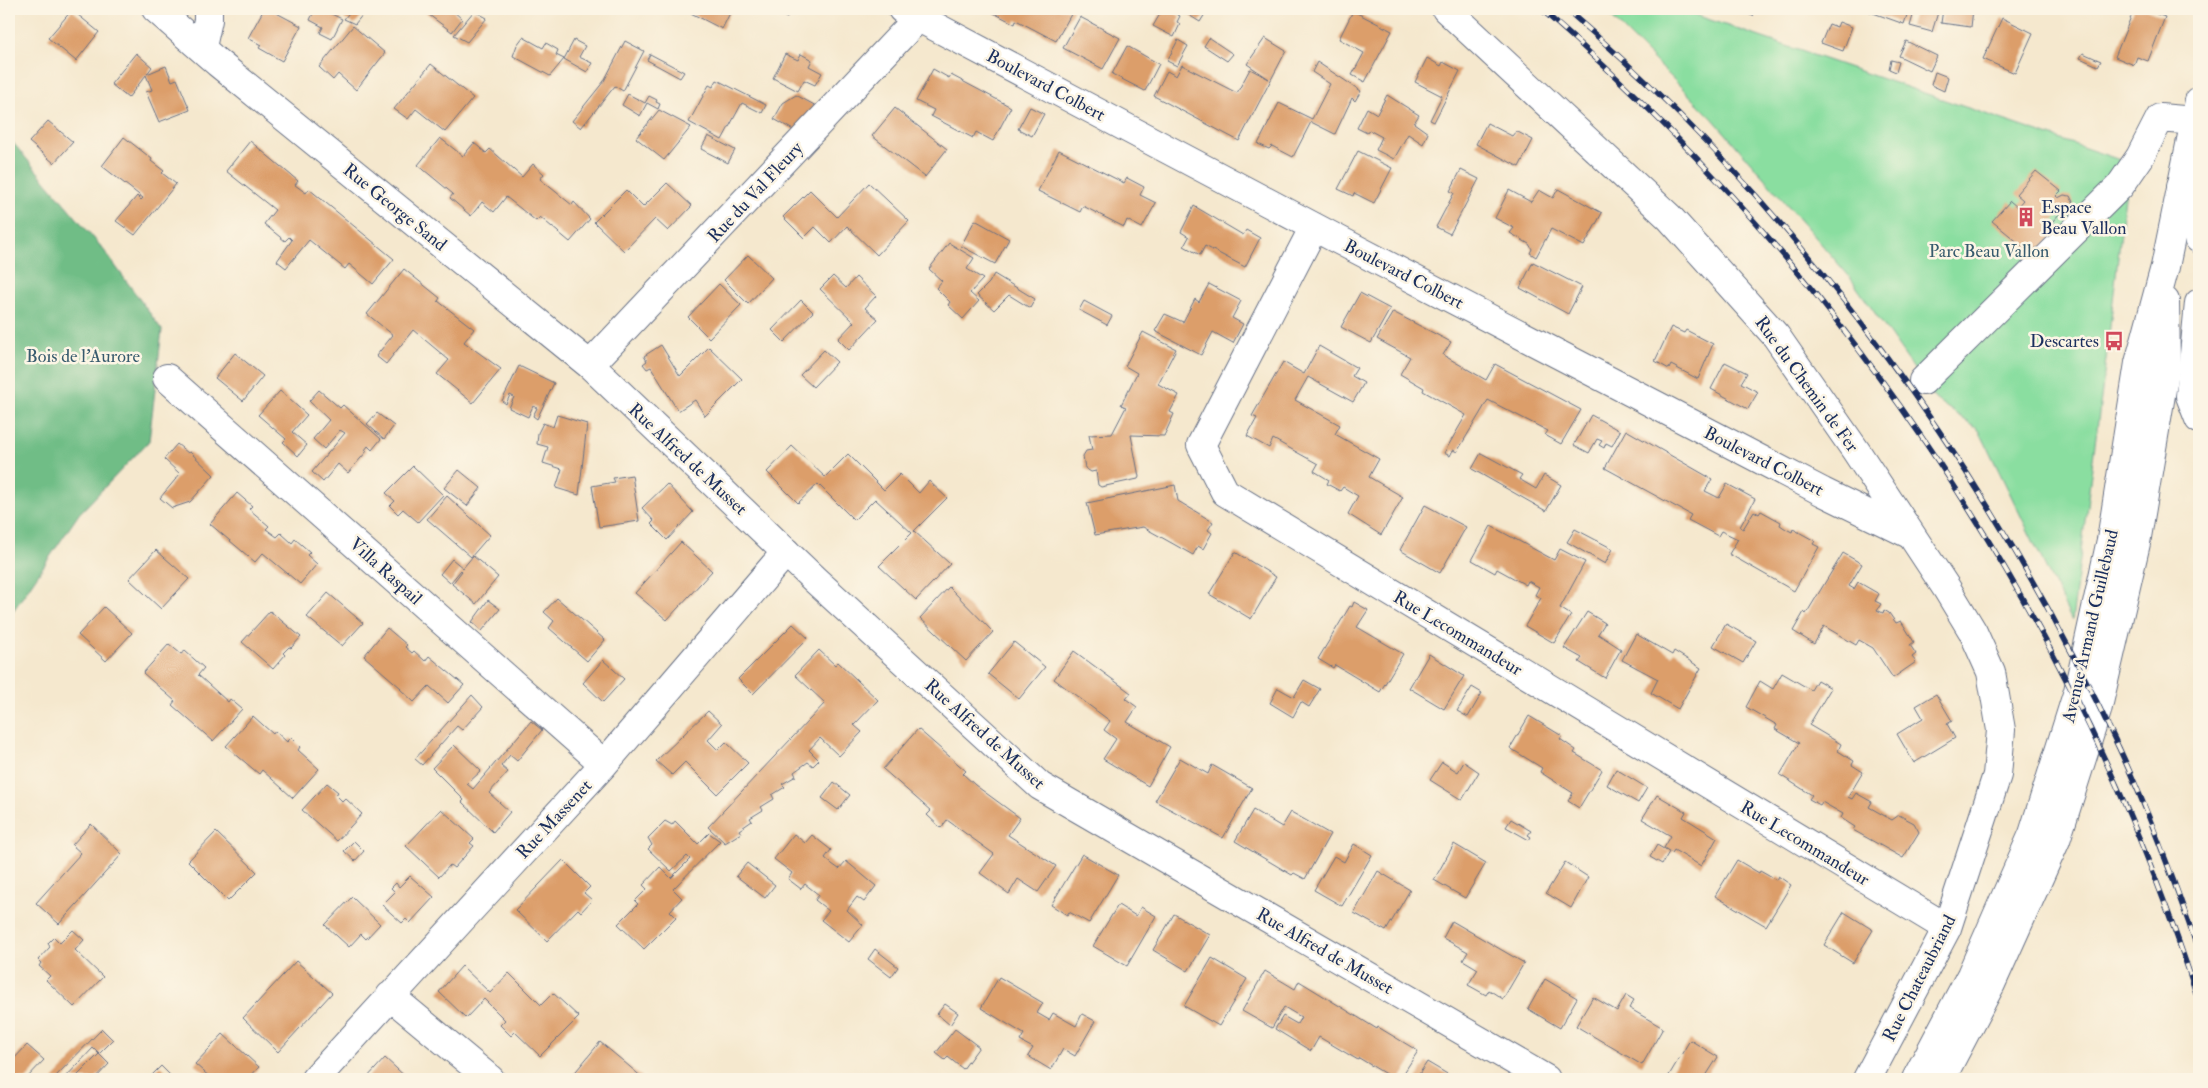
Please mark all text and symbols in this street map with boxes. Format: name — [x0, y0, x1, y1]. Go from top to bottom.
street label: Boulevard Colbert — [982, 44, 1109, 127]
street label: Rue du Val Fleury — [703, 136, 809, 248]
street label: Rue George Sand — [338, 159, 451, 256]
place label: Espace Beau Vallon — [2041, 196, 2127, 240]
building icon: Espace Beau Vallon — [2015, 206, 2037, 228]
street label: Boulevard Colbert — [1340, 234, 1468, 315]
park label: Parc Beau Vallon — [1929, 240, 2049, 263]
street label: Rue du Chemin de Fer — [1750, 312, 1864, 457]
place label: Descartes — [2030, 330, 2099, 353]
bus stop icon: Descartes — [2103, 330, 2125, 352]
park label: Bois de l'Aurore — [26, 345, 140, 368]
street label: Rue Alfred de Musset — [623, 398, 752, 521]
street label: Boulevard Colbert — [1700, 421, 1828, 502]
street label: Avenue Armand Guillebaud — [2057, 527, 2124, 726]
street label: Villa Raspail — [344, 533, 427, 610]
street label: Rue Lecommandeur — [1389, 586, 1527, 681]
street label: Rue Alfred de Musset — [920, 674, 1050, 795]
street label: Rue Massenet — [512, 775, 597, 864]
street label: Rue Lecommandeur — [1736, 796, 1874, 891]
street label: Rue Alfred de Musset — [1252, 903, 1397, 1000]
street label: Rue Chateaubriand — [1878, 911, 1961, 1045]

